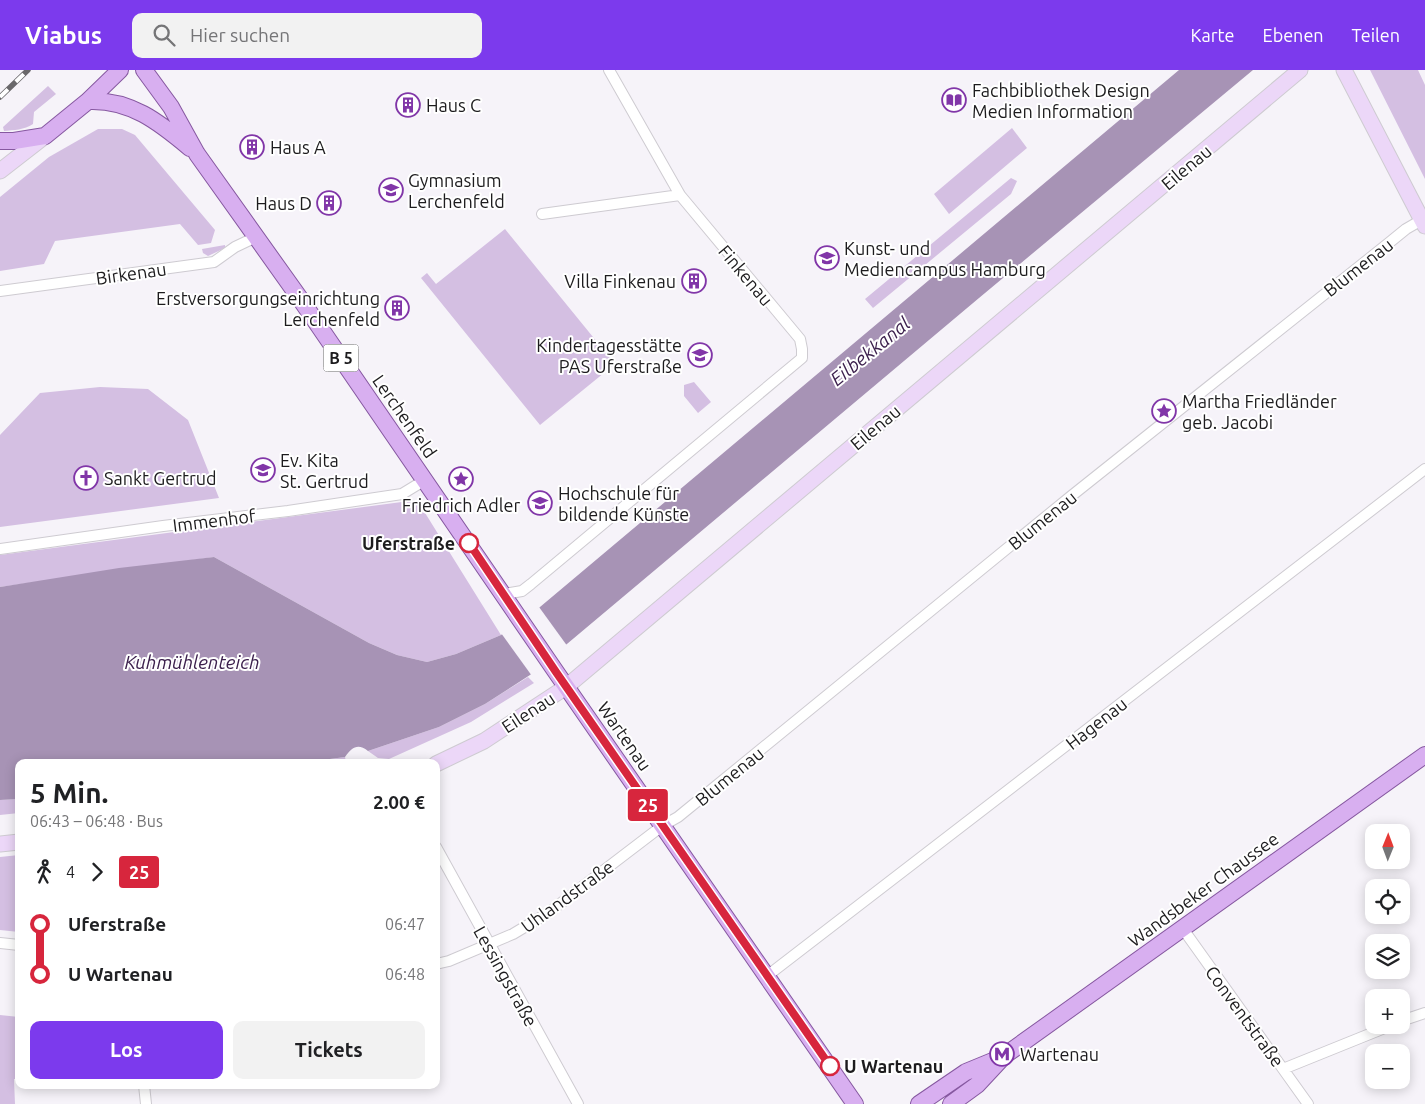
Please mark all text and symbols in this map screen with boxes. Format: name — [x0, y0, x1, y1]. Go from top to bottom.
search box — [132, 13, 482, 58]
icon: search — [150, 21, 178, 49]
text: Viabus — [25, 22, 102, 49]
text: Hier suchen — [190, 24, 290, 46]
text: Karte — [1191, 25, 1235, 45]
text: Ebenen — [1263, 25, 1324, 45]
text: Teilen — [1352, 25, 1400, 45]
place label: Fachbibliothek Design Medien Information — [972, 80, 1150, 121]
library icon: Fachbibliothek Design Medien Information — [941, 87, 967, 113]
building icon: Haus C — [395, 92, 421, 118]
place label: Haus C — [426, 95, 481, 115]
building icon: Haus A — [239, 134, 265, 160]
place label: Haus A — [270, 137, 326, 157]
street label: Eilenau — [1157, 140, 1215, 194]
place label: Gymnasium Lerchenfeld — [408, 170, 505, 211]
school or university icon: Gymnasium Lerchenfeld — [378, 177, 404, 203]
building icon: Haus D — [316, 190, 342, 216]
place label: Haus D — [255, 193, 312, 213]
street label: Blumenau — [1320, 234, 1396, 300]
place label: Kunst- und Mediencampus Hamburg — [844, 238, 1046, 279]
street label: Finkenau — [715, 241, 777, 309]
school or university icon: Kunst- und Mediencampus Hamburg — [814, 245, 840, 271]
street label: Birkenau — [94, 258, 168, 288]
building icon: Villa Finkenau — [681, 268, 707, 294]
place label: Villa Finkenau — [564, 271, 676, 291]
place label: Erstversorgungseinrichtung Lerchenfeld — [156, 288, 380, 329]
building icon: Erstversorgungseinrichtung Lerchenfeld — [384, 295, 410, 321]
water label: Eilbekkanal — [826, 312, 915, 390]
place label: Kindertagesstätte PAS Uferstraße — [536, 335, 682, 376]
school or university icon: Kindertagesstätte PAS Uferstraße — [687, 342, 713, 368]
road number: B 5 — [324, 344, 358, 372]
street label: Lerchenfeld — [369, 371, 441, 461]
place label: Martha Friedländer geb. Jacobi — [1182, 391, 1337, 432]
place icon: Martha Friedländer geb. Jacobi — [1151, 398, 1177, 424]
street label: Eilenau — [846, 400, 904, 454]
place label: Ev. Kita St. Gertrud — [280, 450, 369, 491]
school or university icon: Ev. Kita St. Gertrud — [250, 457, 276, 483]
church icon: Sankt Gertrud — [73, 465, 99, 491]
place icon: Friedrich Adler — [448, 466, 474, 492]
place label: Sankt Gertrud — [104, 468, 217, 488]
place label: Hochschule für bildende Künste — [558, 483, 689, 524]
street label: Blumenau — [1004, 487, 1080, 553]
school or university icon: Hochschule für bildende Künste — [527, 490, 553, 516]
place label: Friedrich Adler — [402, 495, 520, 515]
street label: Immenhof — [171, 505, 257, 535]
place label: Uferstraße — [362, 533, 455, 553]
marker: Uferstraße — [459, 533, 479, 553]
water label: Kuhmühlenteich — [124, 651, 260, 673]
street label: Eilenau — [498, 688, 558, 736]
street label: Hagenau — [1062, 693, 1130, 753]
street label: Wartenau — [594, 698, 656, 774]
street label: Blumenau — [691, 743, 767, 809]
text: 5 Min. — [30, 777, 108, 808]
line badge: 25 — [626, 789, 670, 821]
text: 2.00 € — [373, 791, 425, 813]
text: 25 — [638, 795, 658, 815]
text: 06:43 – 06:48 · Bus — [30, 812, 163, 830]
north arrow — [1365, 824, 1410, 869]
map controls — [1365, 824, 1410, 1089]
street label: Wandsbeker Chaussee — [1124, 828, 1282, 950]
street label: Uhlandstraße — [517, 856, 617, 936]
icon: walk — [30, 858, 58, 886]
icon: forward — [83, 858, 111, 886]
text: 25 — [129, 862, 149, 882]
text: 4 — [66, 863, 75, 881]
button: locate — [1365, 879, 1410, 924]
text: Uferstraße — [68, 913, 166, 935]
text: 06:47 — [385, 915, 425, 933]
street label: Lessingstraße — [470, 922, 542, 1030]
button: layers — [1365, 934, 1410, 979]
street label: Conventstraße — [1202, 962, 1288, 1070]
text: U Wartenau — [68, 963, 173, 985]
text: 06:48 — [385, 965, 425, 983]
button: + — [1365, 989, 1410, 1034]
button: Los — [30, 1021, 223, 1079]
button: Tickets — [233, 1021, 425, 1079]
metro station icon: Wartenau — [989, 1041, 1015, 1067]
place label: Wartenau — [1020, 1044, 1099, 1064]
button: − — [1365, 1044, 1410, 1089]
marker: U Wartenau — [820, 1056, 840, 1076]
place label: U Wartenau — [844, 1056, 943, 1076]

